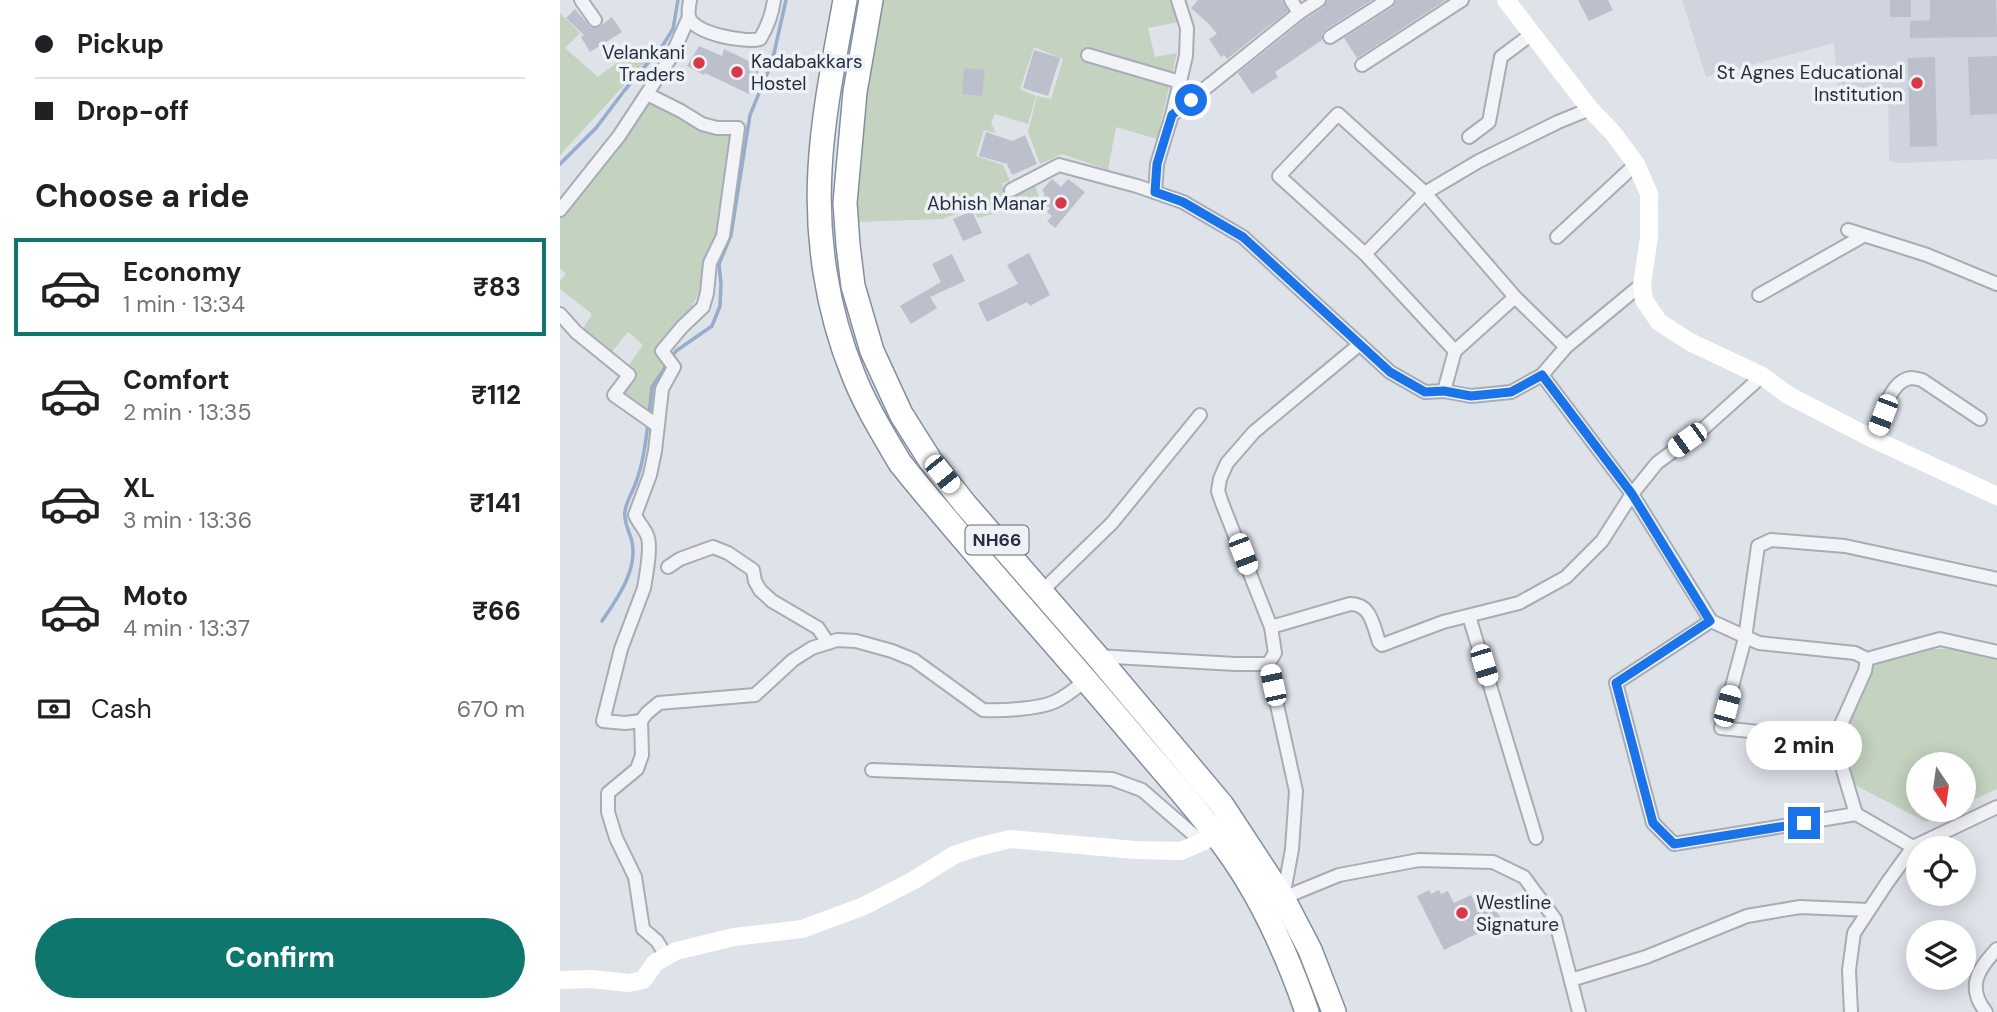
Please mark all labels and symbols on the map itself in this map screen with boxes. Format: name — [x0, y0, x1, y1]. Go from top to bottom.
place label: Velankani Traders — [602, 40, 685, 87]
place label: Kadabakkars Hostel — [751, 49, 862, 96]
marker: Velankani Traders — [691, 55, 707, 71]
place label: St Agnes Educational Institution — [1717, 60, 1903, 107]
marker: Kadabakkars Hostel — [729, 64, 745, 80]
marker: St Agnes Educational Institution — [1909, 75, 1925, 91]
route start — [1175, 84, 1207, 116]
place label: Abhish Manar — [927, 191, 1047, 216]
marker: Abhish Manar — [1053, 195, 1069, 211]
car — [1866, 392, 1901, 438]
car — [1664, 419, 1711, 461]
car — [921, 451, 964, 497]
road number: NH66 — [966, 526, 1028, 554]
car — [1226, 531, 1261, 577]
car — [1468, 642, 1501, 688]
car — [1259, 662, 1288, 708]
car — [1712, 683, 1743, 729]
callout: 2 min — [1746, 722, 1862, 770]
north arrow — [1906, 752, 1976, 822]
route end — [1788, 807, 1820, 839]
place label: Westline Signature — [1476, 890, 1559, 937]
marker: Westline Signature — [1454, 905, 1470, 921]

